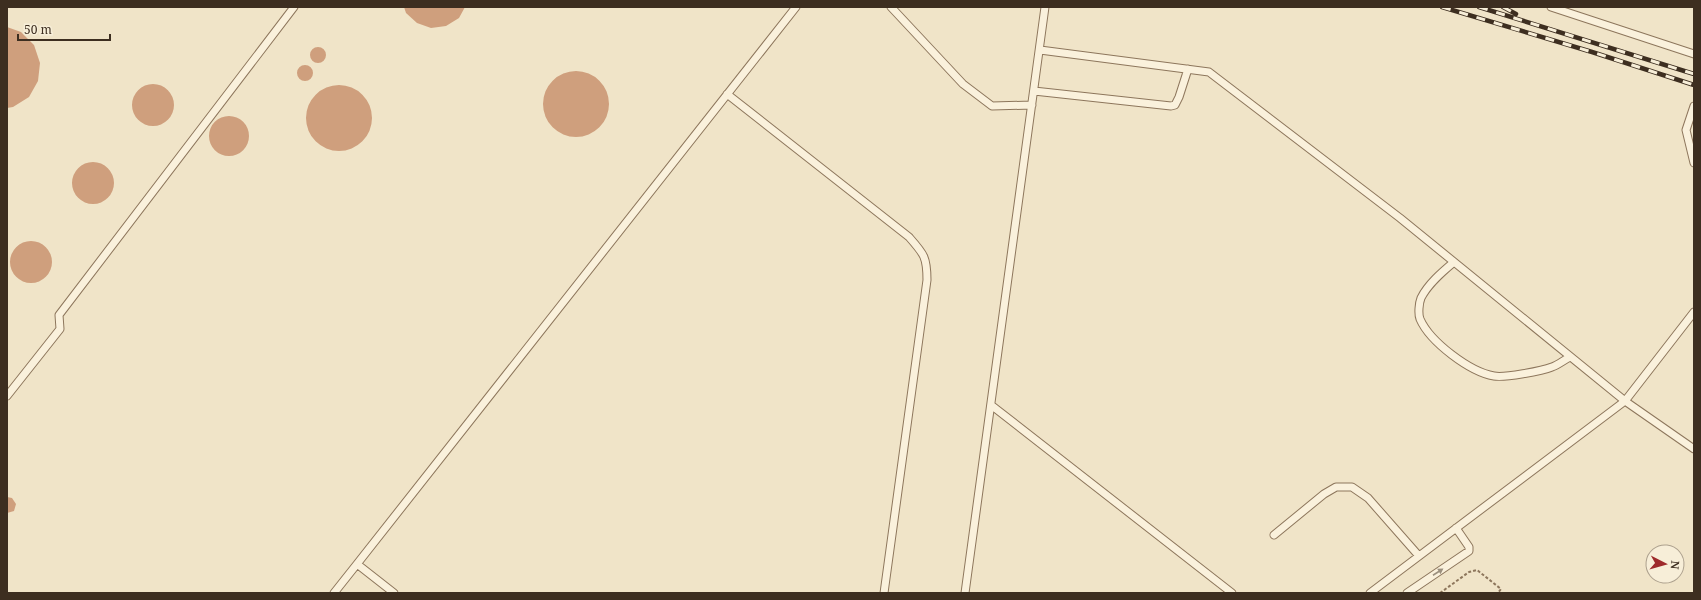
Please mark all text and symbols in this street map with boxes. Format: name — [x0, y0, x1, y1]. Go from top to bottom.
scale bar — [18, 16, 110, 42]
text: 50 m — [24, 21, 52, 38]
north arrow — [1645, 544, 1685, 584]
text: N — [1667, 560, 1683, 571]
one-way arrow — [1433, 568, 1443, 576]

